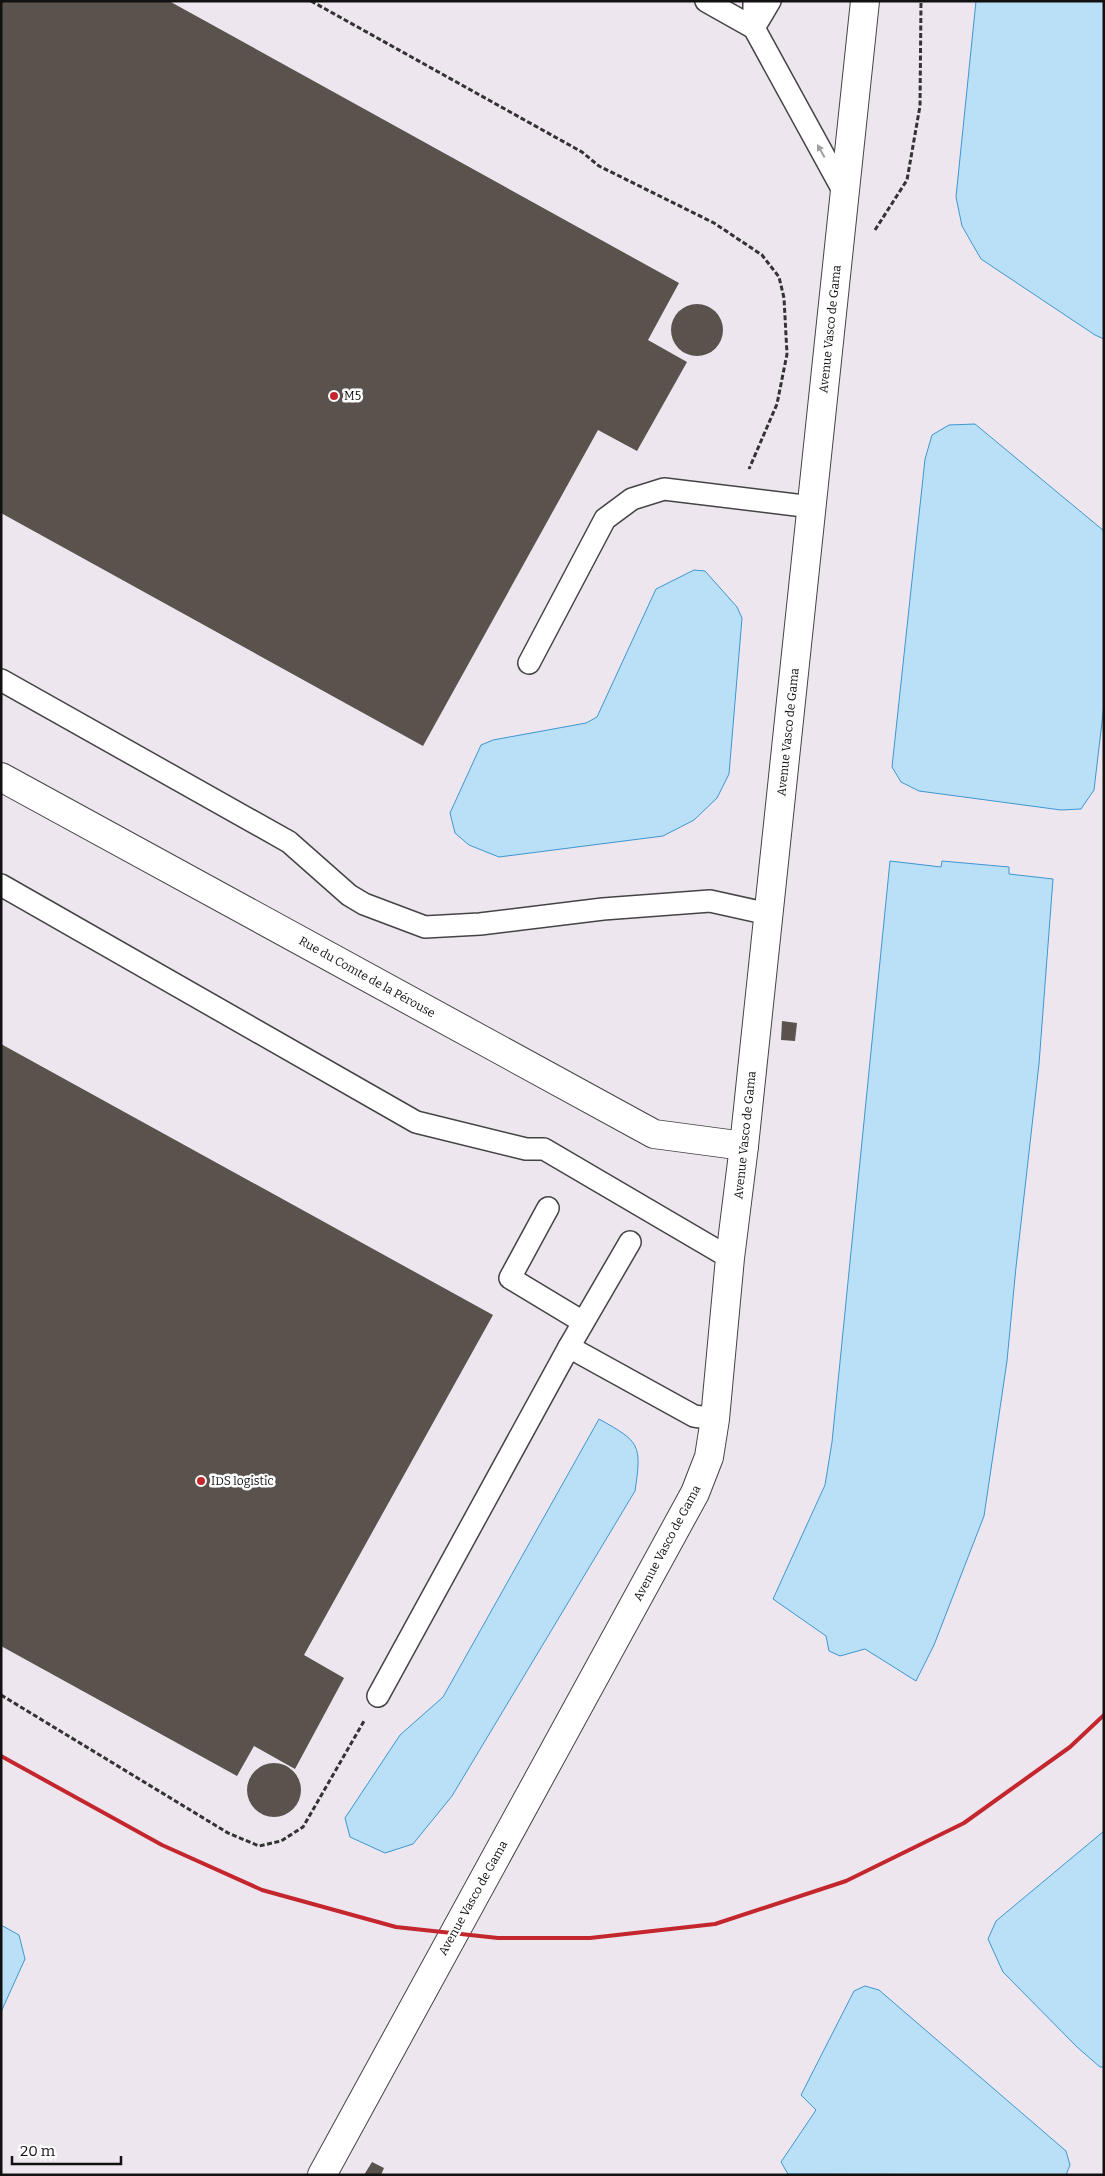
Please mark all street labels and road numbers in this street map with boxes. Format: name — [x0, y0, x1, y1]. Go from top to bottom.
street label: Avenue Vasco de Gama — [816, 264, 844, 394]
street label: Avenue Vasco de Gama — [774, 667, 802, 797]
street label: Rue du Comte de la Pérouse — [296, 934, 438, 1020]
street label: Avenue Vasco de Gama — [731, 1070, 759, 1200]
street label: Avenue Vasco de Gama — [631, 1482, 704, 1603]
street label: Avenue Vasco de Gama — [436, 1838, 511, 1958]

